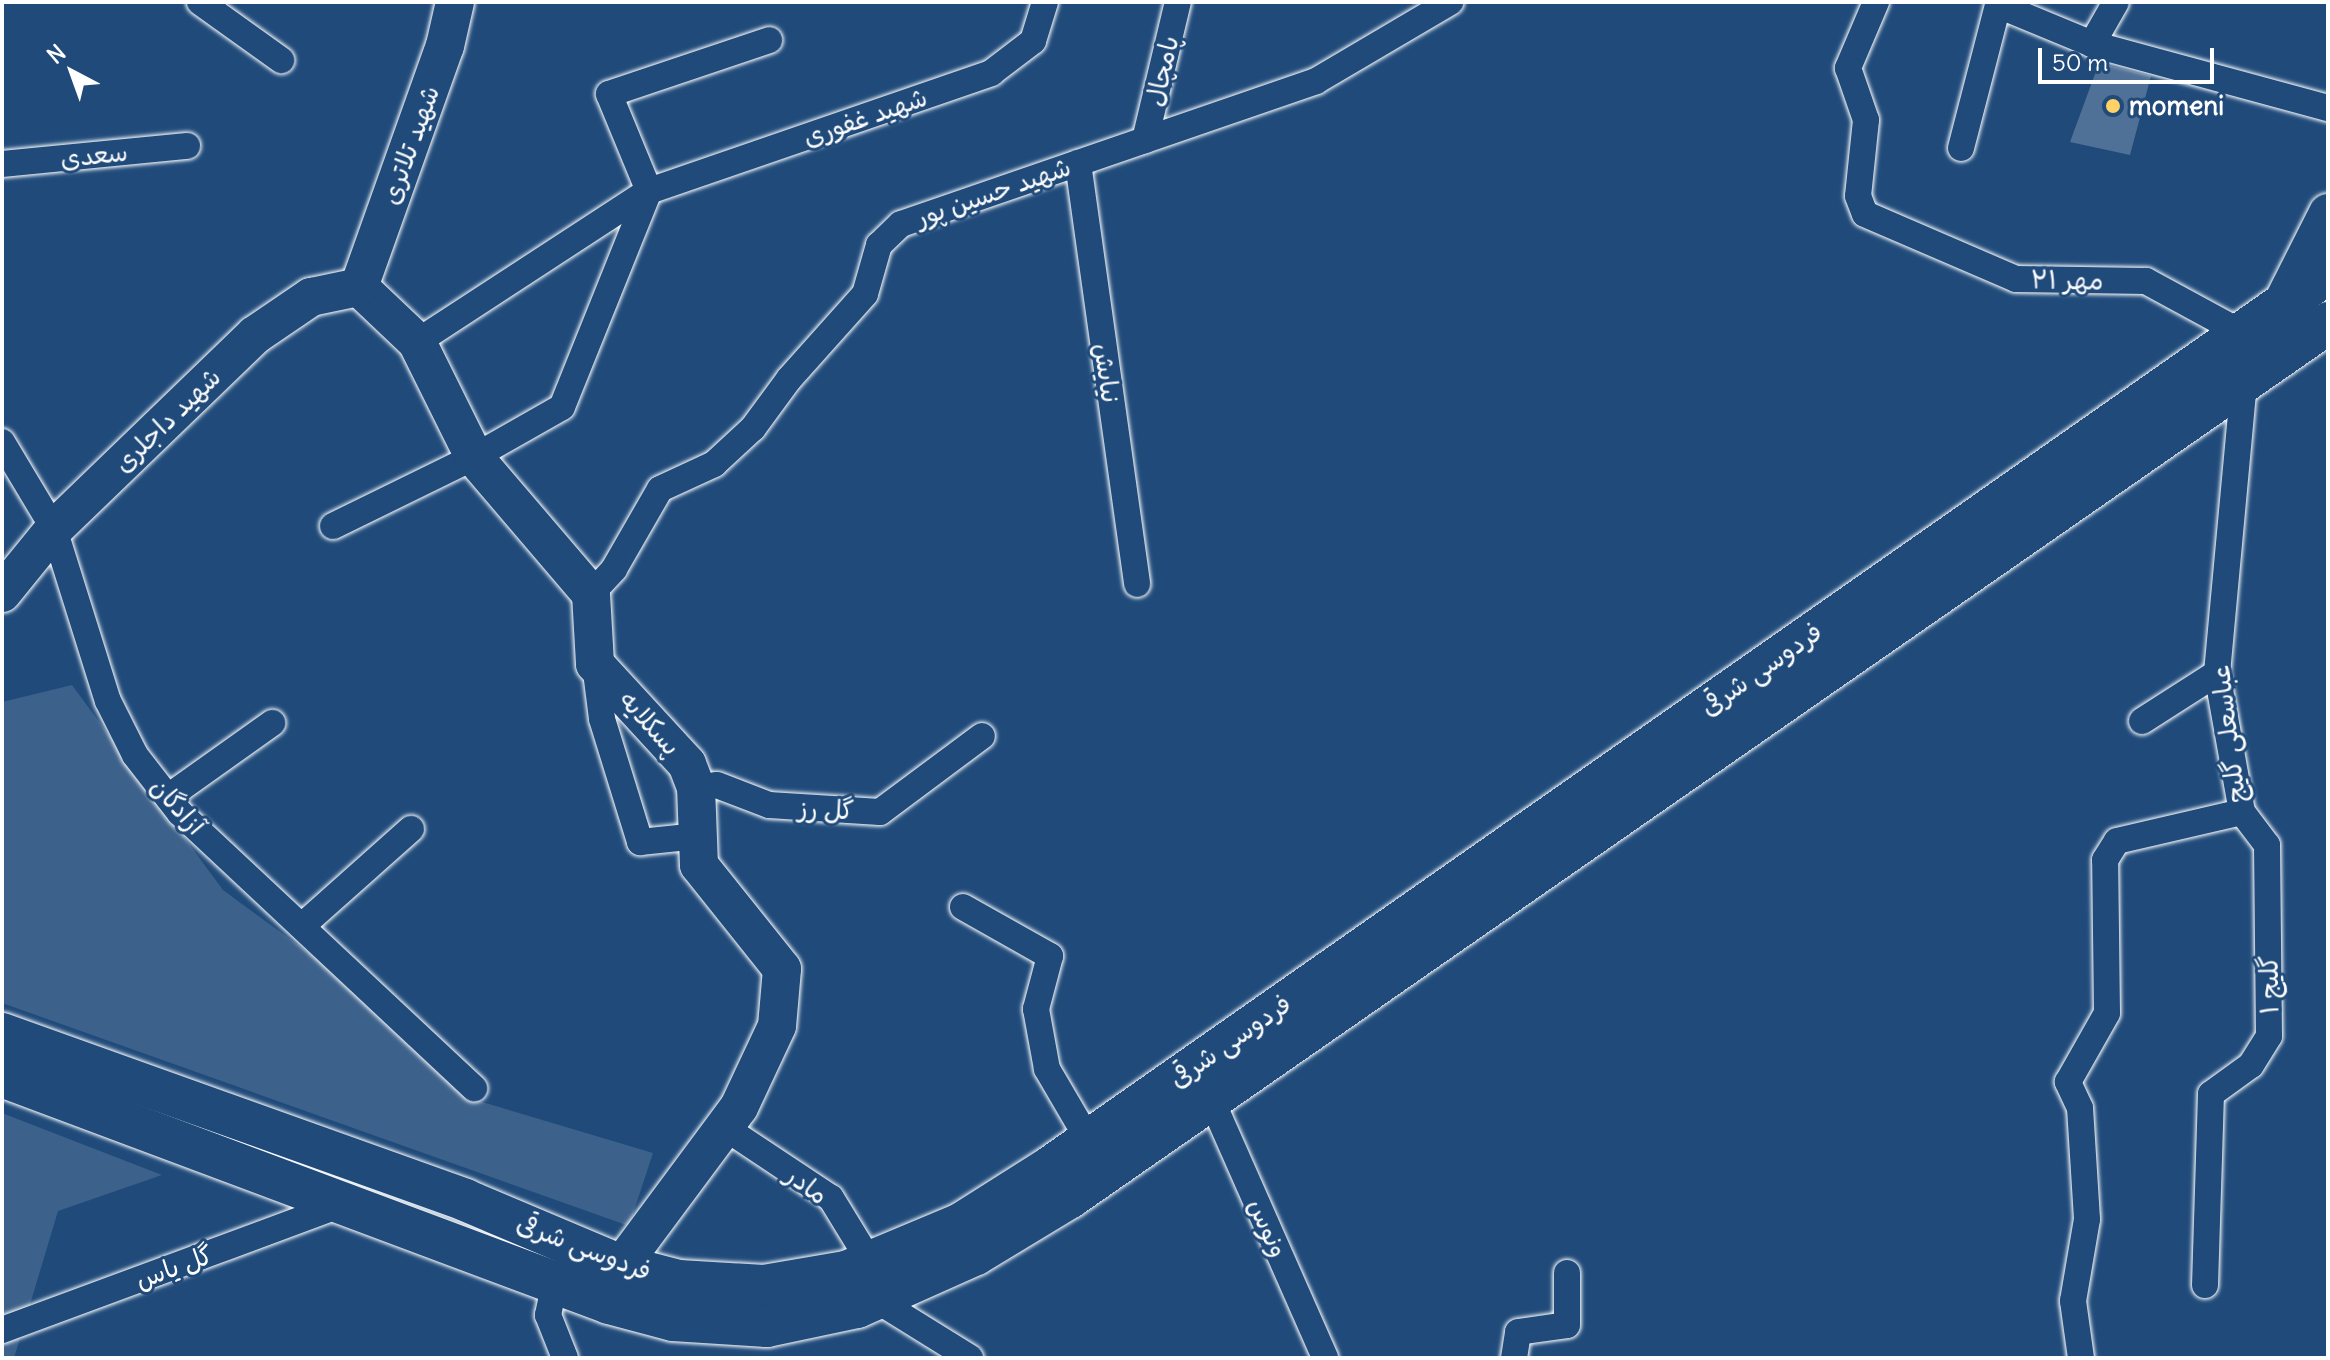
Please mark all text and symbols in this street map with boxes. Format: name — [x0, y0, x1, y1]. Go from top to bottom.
north arrow — [32, 32, 112, 112]
scale bar — [2042, 32, 2218, 82]
street label: پامچال — [1139, 33, 1185, 109]
text: N — [41, 38, 71, 69]
text: 50 m — [2052, 47, 2108, 77]
street label: شهید تلاتری — [374, 81, 446, 209]
street label: شهید غفوری — [799, 81, 931, 153]
place label: momeni — [2129, 90, 2224, 122]
marker: momeni — [2104, 97, 2122, 115]
street label: سعدی — [59, 136, 129, 174]
street label: شهید حسین پور — [911, 151, 1075, 233]
street label: مهر ۲۱ — [2030, 264, 2104, 296]
street label: نیایش — [1087, 341, 1127, 405]
street label: شهید داجلری — [107, 361, 227, 479]
street label: فردوسی شرقی — [1694, 616, 1828, 722]
street label: عباسعلی گلیج — [2204, 663, 2252, 805]
street label: پسکلایه — [613, 684, 687, 762]
street label: آزادگان — [144, 771, 212, 841]
street label: گل رز — [797, 792, 855, 826]
street label: گلیج ۱ — [2253, 955, 2285, 1015]
street label: فردوسی شرقی — [1163, 988, 1297, 1094]
street label: مادر — [780, 1159, 834, 1211]
street label: ونوس — [1241, 1194, 1295, 1262]
street label: فردوسی شرقی — [512, 1207, 656, 1287]
street label: گل یاس — [131, 1239, 217, 1295]

